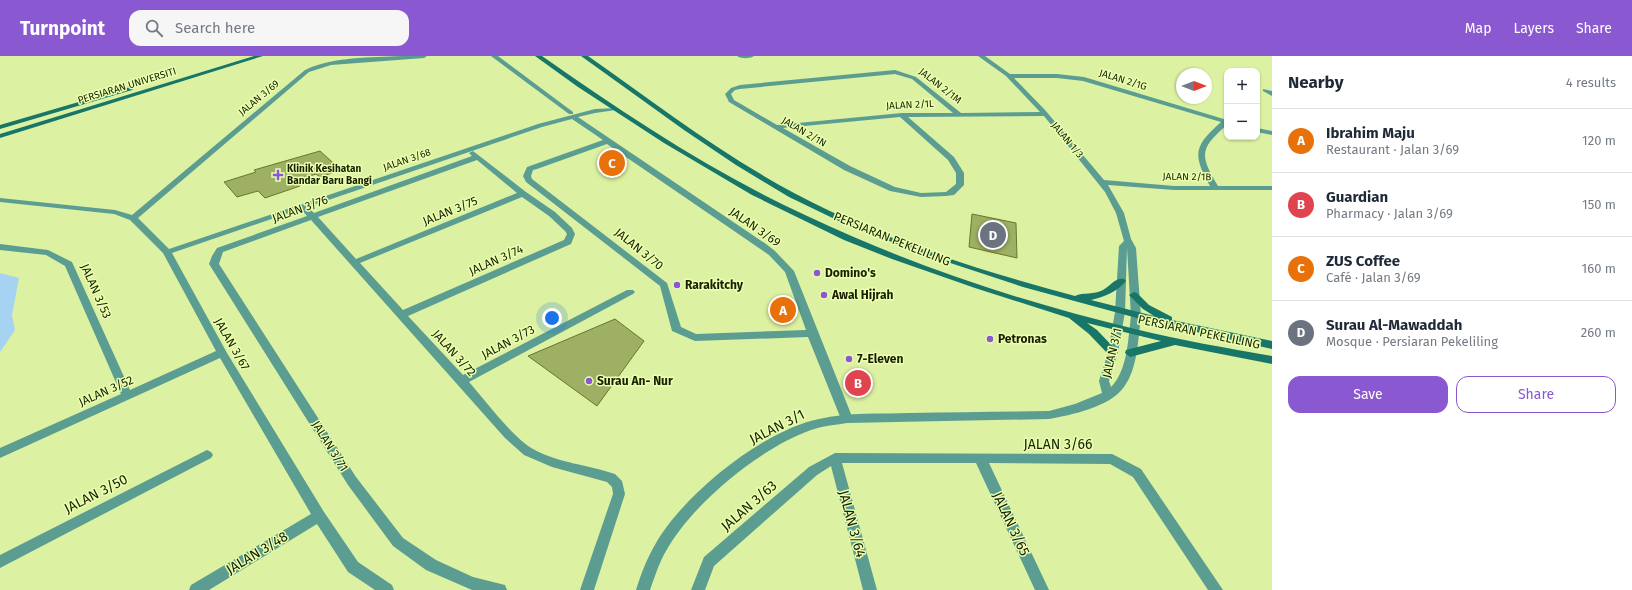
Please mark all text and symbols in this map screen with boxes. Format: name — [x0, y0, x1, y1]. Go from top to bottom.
search box — [129, 10, 409, 46]
text: Turnpoint — [20, 17, 105, 40]
icon: search — [143, 17, 165, 39]
text: Search here — [175, 19, 255, 37]
text: Map — [1465, 20, 1491, 37]
text: Layers — [1513, 20, 1554, 37]
text: Share — [1576, 20, 1612, 37]
street label: PERSIARAN UNIVERSITI — [76, 65, 178, 107]
street label: JALAN 2/1M — [916, 66, 964, 106]
street label: JALAN 2/1G — [1098, 67, 1148, 93]
north arrow — [1176, 68, 1212, 104]
map controls — [1224, 68, 1260, 140]
button: + — [1224, 68, 1260, 104]
text: Nearby — [1288, 72, 1343, 93]
text: 4 results — [1566, 75, 1616, 90]
street label: JALAN 3/69 — [236, 78, 282, 118]
street label: JALAN 2/1L — [886, 98, 934, 112]
button: − — [1224, 104, 1260, 140]
street label: JALAN 2/1N — [779, 114, 829, 150]
street label: JALAN 1/3 — [1049, 120, 1085, 160]
text: Ibrahim Maju — [1326, 124, 1415, 142]
text: A — [1297, 133, 1305, 148]
text: 120 m — [1582, 133, 1616, 148]
text: Restaurant · Jalan 3/69 — [1326, 142, 1459, 157]
street label: JALAN 3/68 — [382, 146, 433, 174]
pin: C — [599, 148, 625, 178]
place label: Klinik Kesihatan Bandar Baru Bangi — [287, 163, 372, 187]
marker: Klinik Kesihatan Bandar Baru Bangi — [272, 169, 284, 181]
street label: JALAN 2/1B — [1162, 171, 1212, 183]
text: Guardian — [1326, 188, 1388, 206]
street label: JALAN 3/76 — [270, 192, 330, 226]
street label: JALAN 3/75 — [421, 194, 479, 228]
text: B — [1297, 197, 1305, 212]
text: 150 m — [1582, 197, 1616, 212]
street label: JALAN 3/69 — [727, 204, 783, 250]
text: Pharmacy · Jalan 3/69 — [1326, 206, 1453, 221]
street label: PERSIARAN PEKELILING — [832, 209, 952, 269]
pin: D — [980, 220, 1006, 250]
street label: JALAN 3/70 — [612, 225, 666, 273]
street label: JALAN 3/74 — [467, 242, 526, 278]
text: ZUS Coffee — [1326, 252, 1400, 270]
street label: JALAN 3/53 — [78, 261, 114, 321]
text: C — [1297, 261, 1305, 276]
text: 160 m — [1582, 261, 1616, 276]
place label: Domino's — [825, 266, 876, 280]
marker: Domino's — [812, 268, 822, 278]
text: Café · Jalan 3/69 — [1326, 270, 1420, 285]
place label: Rarakitchy — [685, 278, 744, 292]
marker: Rarakitchy — [672, 280, 682, 290]
place label: Awal Hijrah — [831, 288, 893, 302]
marker: Awal Hijrah — [819, 290, 829, 300]
pin: A — [770, 295, 796, 325]
your location — [542, 308, 562, 328]
street label: PERSIARAN PEKELILING — [1137, 312, 1261, 352]
street label: JALAN 3/67 — [211, 315, 253, 373]
text: Surau Al-Mawaddah — [1326, 316, 1462, 334]
street label: JALAN 3/73 — [479, 322, 537, 362]
text: D — [1297, 325, 1305, 340]
text: 260 m — [1581, 325, 1616, 340]
street label: JALAN 3/1 — [1099, 326, 1125, 380]
street label: JALAN 3/72 — [429, 327, 479, 379]
place label: Petronas — [998, 332, 1047, 346]
marker: Petronas — [985, 334, 995, 344]
text: Mosque · Persiaran Pekeliling — [1326, 334, 1498, 349]
place label: 7-Eleven — [857, 352, 903, 366]
marker: 7-Eleven — [844, 354, 854, 364]
pin: B — [845, 368, 871, 398]
street label: JALAN 3/52 — [77, 373, 136, 409]
place label: Surau An- Nur — [597, 374, 673, 388]
marker: Surau An- Nur — [584, 376, 594, 386]
button: Save — [1288, 376, 1448, 413]
button: Share — [1456, 376, 1616, 413]
street label: JALAN 3/1 — [747, 406, 807, 448]
street label: JALAN 3/71 — [309, 418, 351, 474]
street label: JALAN 3/66 — [1023, 436, 1093, 453]
street label: JALAN 3/50 — [61, 471, 131, 517]
street label: JALAN 3/63 — [718, 477, 780, 535]
street label: JALAN 3/64 — [835, 488, 869, 560]
street label: JALAN 3/65 — [989, 489, 1033, 559]
street label: JALAN 3/48 — [223, 528, 291, 578]

